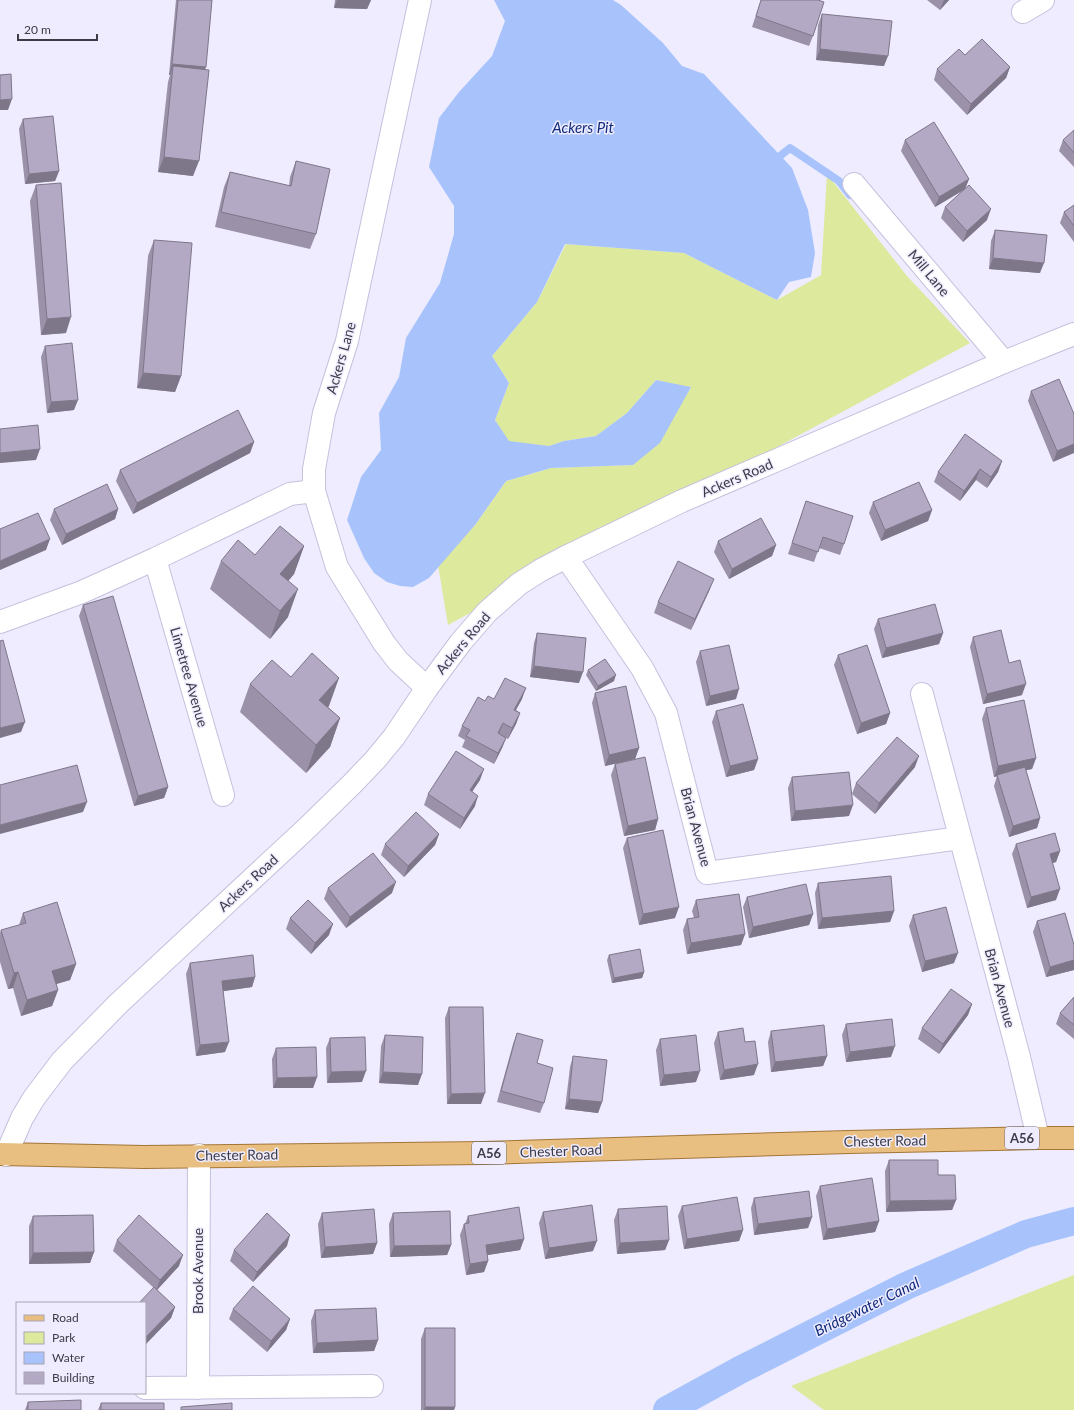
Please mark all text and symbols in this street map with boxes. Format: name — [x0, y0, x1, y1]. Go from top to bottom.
scale bar — [18, 16, 97, 42]
text: 20 m — [24, 22, 51, 37]
water label: Ackers Pit — [551, 118, 615, 136]
street label: Mill Lane — [905, 246, 954, 300]
street label: Ackers Lane — [322, 320, 359, 396]
street label: Ackers Road — [699, 455, 775, 500]
street label: Ackers Road — [432, 608, 494, 677]
street label: Limetree Avenue — [167, 625, 212, 729]
street label: Brian Avenue — [678, 785, 715, 868]
street label: Ackers Road — [214, 851, 281, 915]
street label: Brian Avenue — [982, 946, 1019, 1029]
road number: A56 — [1005, 1127, 1039, 1149]
street label: Chester Road — [844, 1131, 926, 1150]
street label: Chester Road — [519, 1141, 602, 1160]
road number: A56 — [472, 1142, 506, 1164]
street label: Chester Road — [196, 1145, 278, 1164]
street label: Brook Avenue — [189, 1228, 206, 1314]
water label: Bridgewater Canal — [811, 1273, 923, 1339]
legend — [16, 1302, 146, 1394]
text: Road — [52, 1310, 79, 1325]
text: Park — [52, 1330, 76, 1345]
text: Water — [52, 1350, 85, 1365]
text: Building — [52, 1370, 95, 1385]

